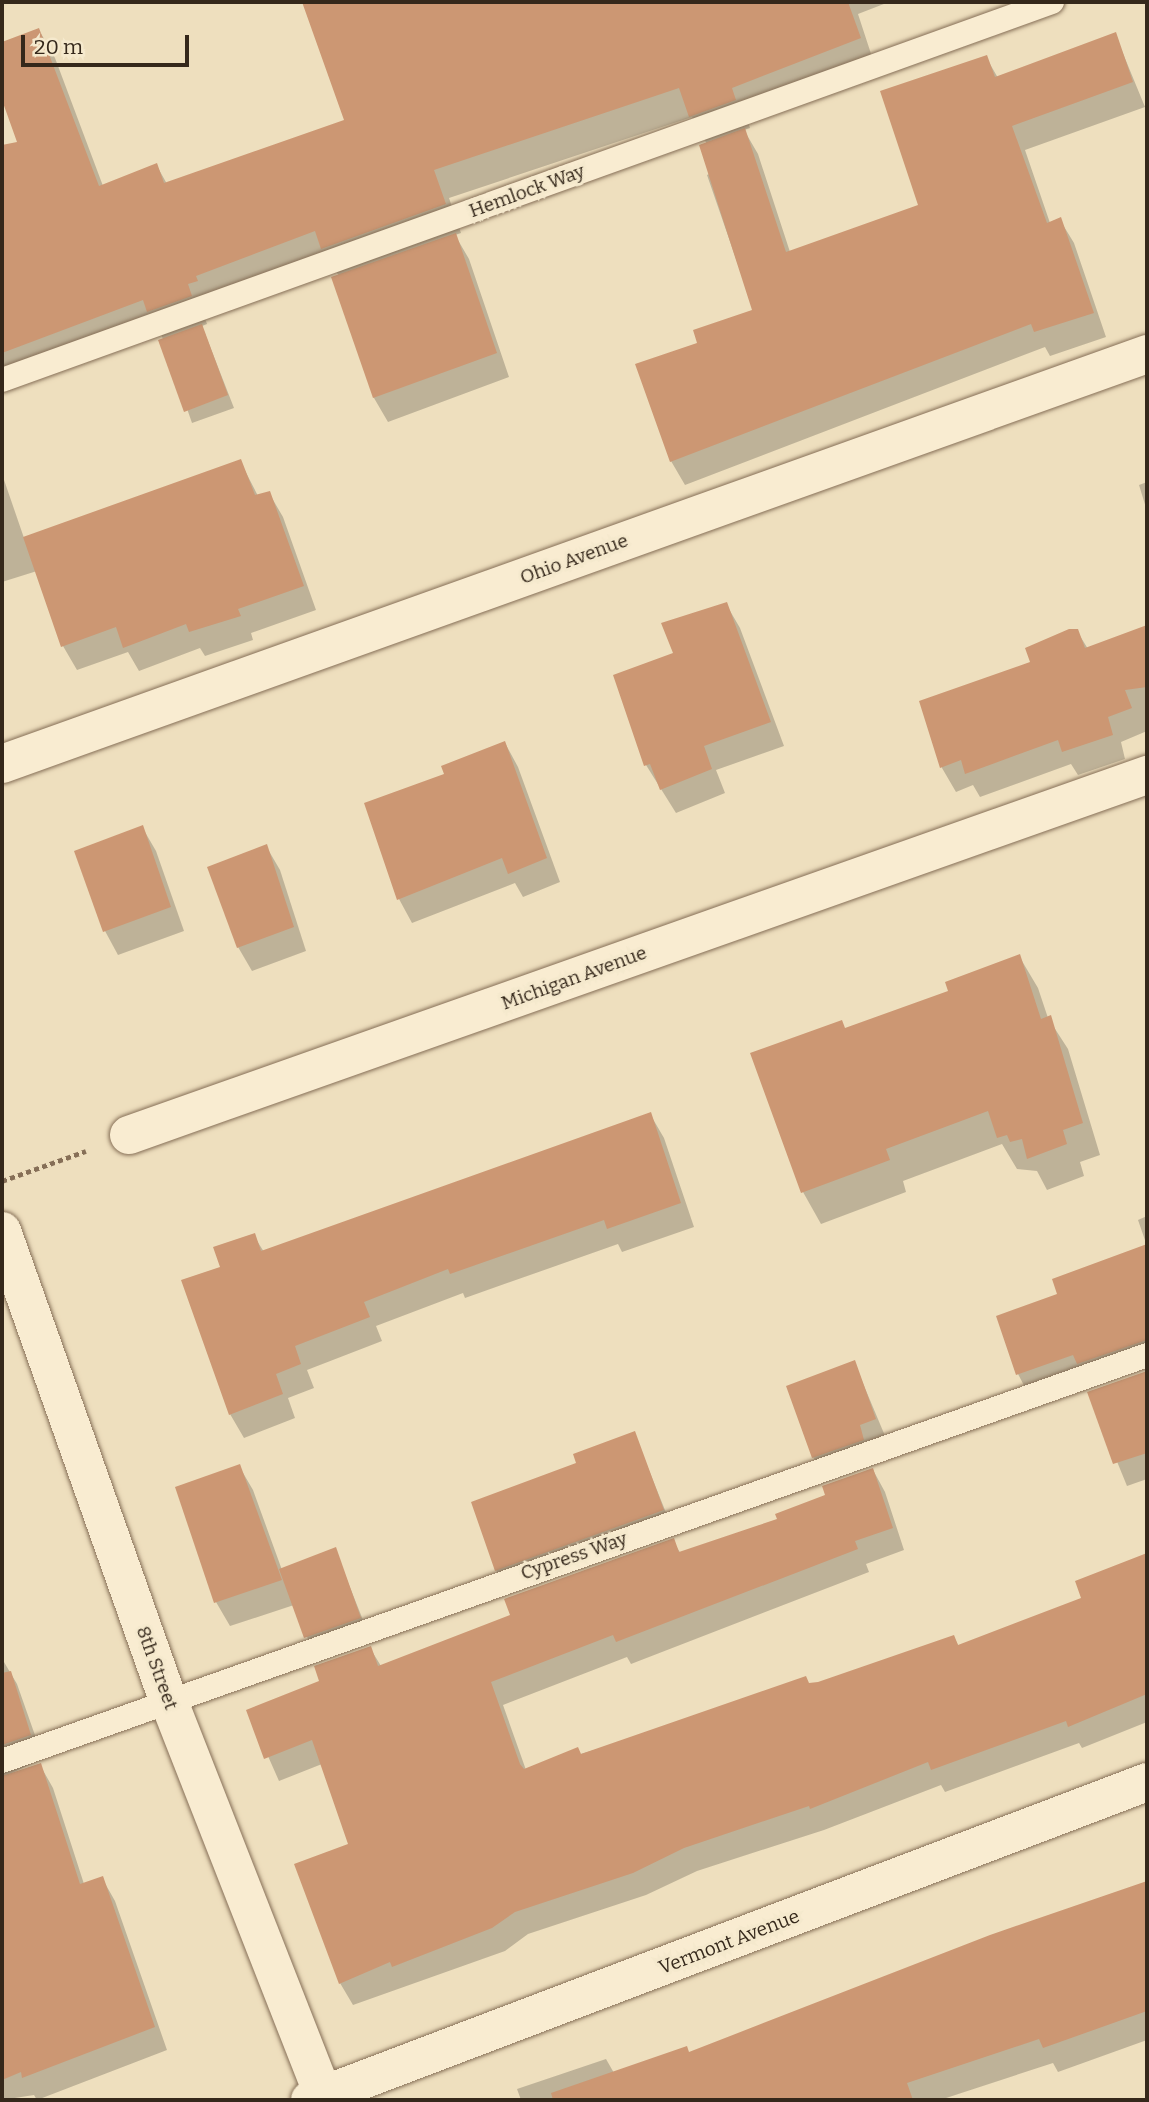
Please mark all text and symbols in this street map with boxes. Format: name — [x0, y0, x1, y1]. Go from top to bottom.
scale bar — [24, 21, 192, 65]
text: 20 m — [34, 34, 83, 60]
street label: Hemlock Way — [466, 160, 588, 222]
street label: Ohio Avenue — [517, 529, 631, 589]
street label: Michigan Avenue — [498, 941, 650, 1015]
street label: Cypress Way — [518, 1527, 630, 1585]
street label: 8th Street — [131, 1623, 183, 1713]
street label: Vermont Avenue — [655, 1905, 803, 1979]

